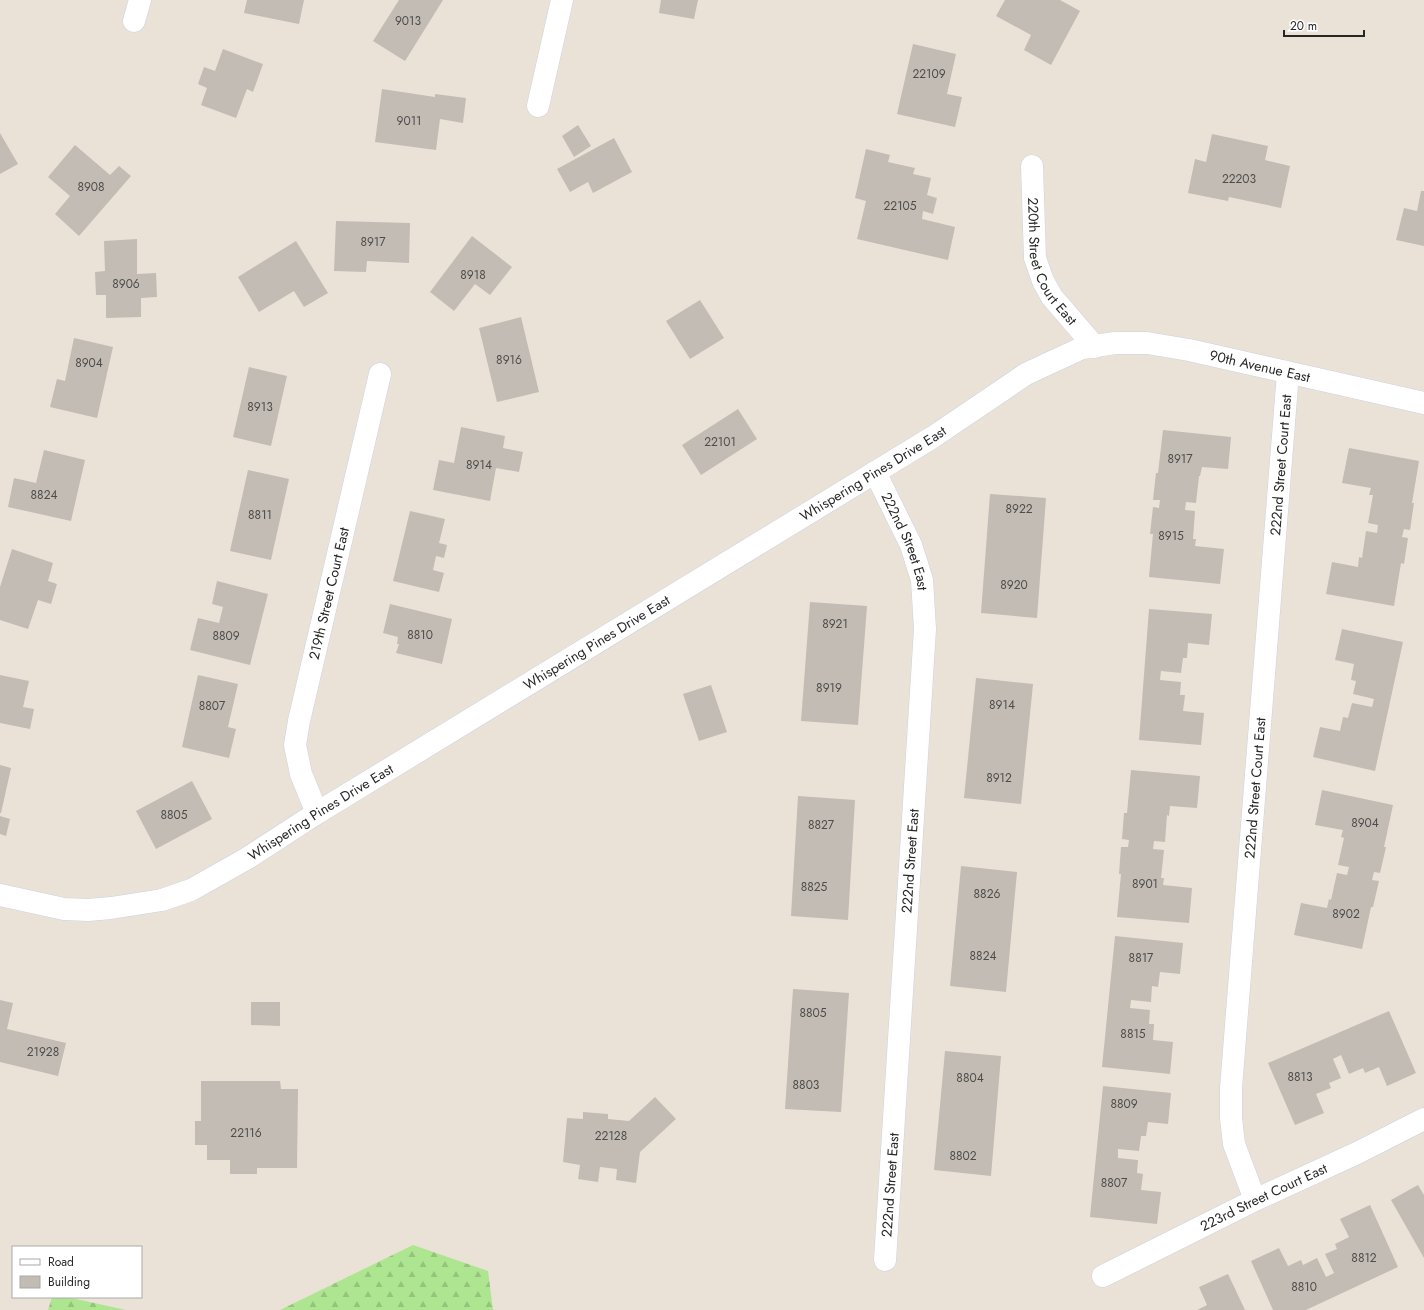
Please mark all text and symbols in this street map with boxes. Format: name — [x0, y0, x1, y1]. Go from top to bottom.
house number: 9013 — [395, 12, 421, 30]
scale bar — [1284, 12, 1364, 38]
text: 20 m — [1290, 17, 1317, 35]
house number: 22109 — [912, 65, 946, 83]
house number: 9011 — [397, 112, 421, 130]
house number: 22203 — [1222, 170, 1257, 188]
house number: 8908 — [77, 178, 105, 196]
house number: 22105 — [883, 197, 917, 215]
street label: 220th Street Court East — [1023, 197, 1082, 330]
house number: 8917 — [360, 233, 386, 251]
house number: 8918 — [460, 266, 486, 284]
house number: 8906 — [112, 275, 140, 293]
street label: 90th Avenue East — [1208, 345, 1313, 387]
house number: 8916 — [496, 351, 522, 369]
house number: 8904 — [75, 354, 103, 372]
street label: 222nd Street Court East — [1265, 393, 1296, 536]
house number: 8913 — [247, 398, 273, 416]
street label: Whispering Pines Drive East — [796, 421, 951, 526]
house number: 22101 — [704, 433, 736, 451]
house number: 8917 — [1167, 450, 1193, 468]
house number: 8914 — [466, 456, 492, 474]
house number: 8824 — [31, 486, 57, 504]
street label: 222nd Street East — [877, 489, 933, 591]
house number: 8922 — [1005, 500, 1033, 518]
house number: 8811 — [248, 506, 272, 524]
street label: 219th Street Court East — [304, 525, 354, 662]
house number: 8915 — [1158, 527, 1184, 545]
house number: 8920 — [1000, 576, 1028, 594]
street label: Whispering Pines Drive East — [519, 590, 674, 695]
house number: 8921 — [822, 615, 848, 633]
house number: 8810 — [407, 626, 433, 644]
house number: 8809 — [212, 627, 240, 645]
house number: 8919 — [816, 679, 842, 697]
house number: 8914 — [989, 696, 1015, 714]
house number: 8807 — [199, 697, 226, 715]
street label: 222nd Street Court East — [1239, 716, 1271, 859]
street label: Whispering Pines Drive East — [244, 759, 397, 865]
house number: 8912 — [986, 769, 1012, 787]
house number: 8805 — [160, 806, 188, 824]
street label: 222nd Street East — [896, 808, 924, 914]
house number: 8904 — [1351, 814, 1379, 832]
house number: 8827 — [808, 816, 835, 834]
house number: 8901 — [1132, 875, 1158, 893]
house number: 8825 — [801, 878, 828, 896]
house number: 8826 — [974, 885, 1001, 903]
house number: 8902 — [1332, 905, 1360, 923]
house number: 8824 — [970, 947, 996, 965]
house number: 8817 — [1129, 949, 1154, 967]
house number: 8805 — [799, 1004, 827, 1022]
house number: 8815 — [1120, 1025, 1146, 1043]
house number: 21928 — [27, 1043, 59, 1061]
house number: 8813 — [1287, 1068, 1313, 1086]
house number: 8804 — [956, 1069, 984, 1087]
house number: 8803 — [793, 1076, 820, 1094]
house number: 8809 — [1110, 1095, 1138, 1113]
house number: 22116 — [230, 1124, 262, 1142]
house number: 22128 — [595, 1127, 627, 1145]
street label: 222nd Street East — [876, 1132, 904, 1238]
house number: 8802 — [949, 1147, 977, 1165]
street label: 223rd Street Court East — [1197, 1158, 1331, 1236]
house number: 8807 — [1101, 1174, 1128, 1192]
legend — [12, 1246, 142, 1298]
house number: 8812 — [1351, 1249, 1377, 1267]
text: Road — [48, 1253, 74, 1271]
text: Building — [48, 1273, 90, 1291]
house number: 8810 — [1291, 1278, 1317, 1296]

